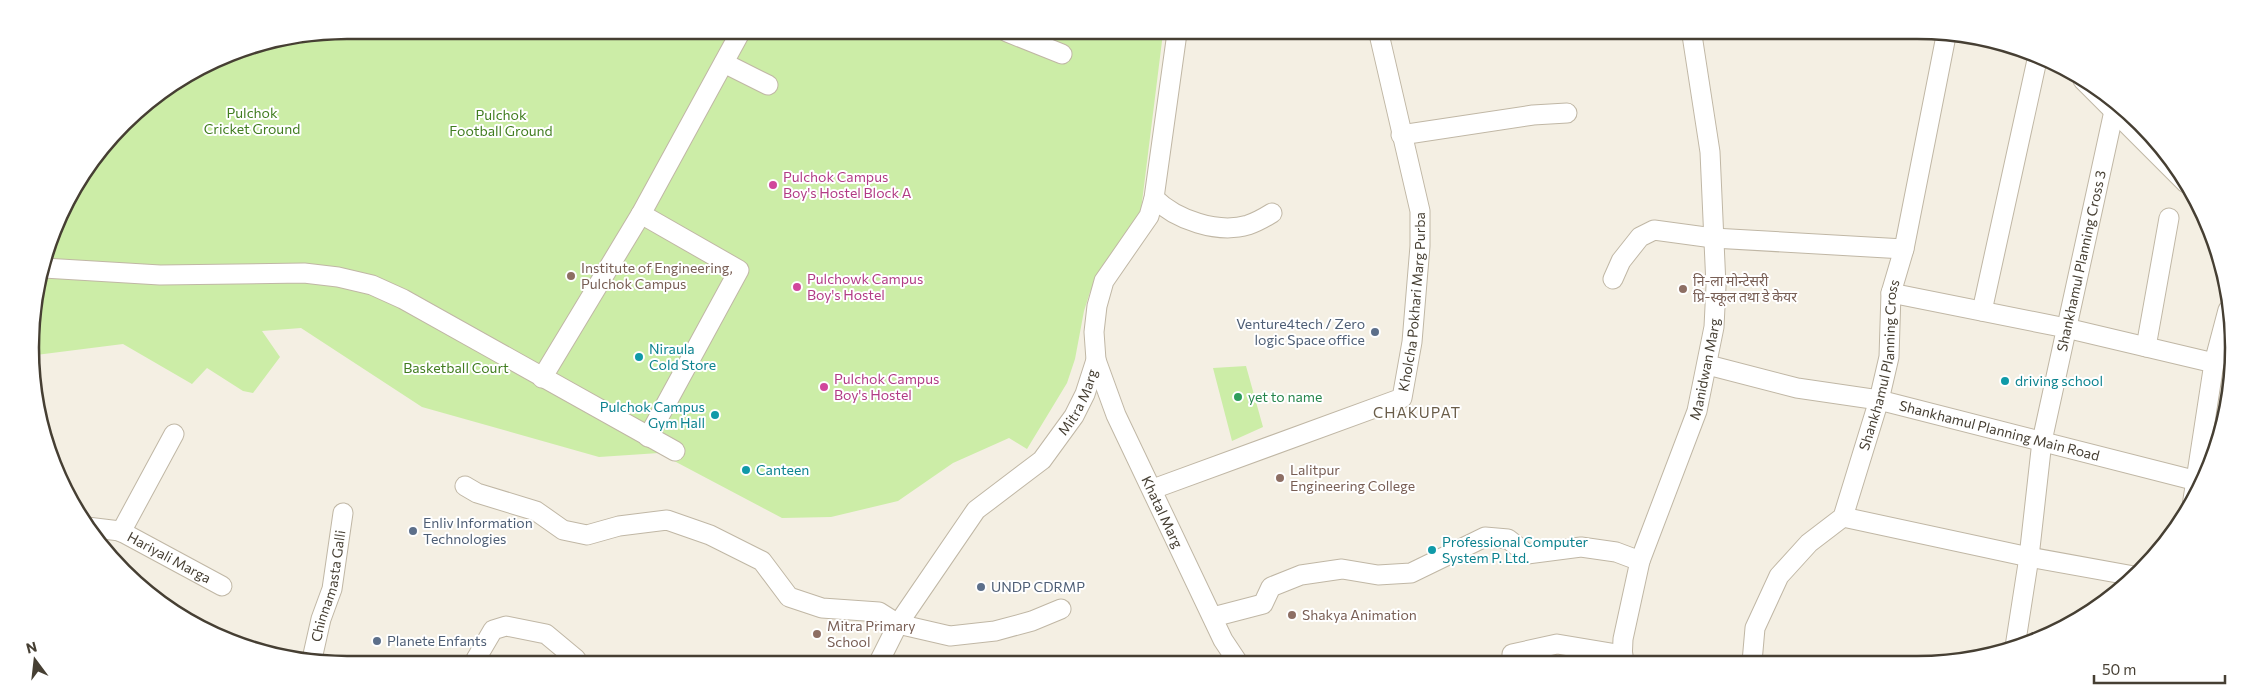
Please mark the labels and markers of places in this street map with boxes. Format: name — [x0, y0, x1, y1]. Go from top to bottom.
place label: Pulchok Campus Boy's Hostel Block A — [783, 168, 912, 201]
marker: Pulchok Campus Boy's Hostel Block A — [767, 179, 779, 191]
place label: Institute of Engineering, Pulchok Campus — [581, 259, 733, 292]
marker: Institute of Engineering, Pulchok Campus — [565, 270, 577, 282]
place label: Pulchowk Campus Boy's Hostel — [807, 270, 923, 303]
place label: नि-ला मोन्टेसरी प्रि-स्कूल तथा डे केयर — [1693, 272, 1797, 307]
marker: Pulchowk Campus Boy's Hostel — [791, 281, 803, 293]
marker: नि-ला मोन्टेसरी प्रि-स्कूल तथा डे केयर — [1677, 283, 1689, 295]
place label: Venture4tech / Zero logic Space office — [1236, 315, 1365, 348]
marker: Venture4tech / Zero logic Space office — [1369, 326, 1381, 338]
place label: Niraula Cold Store — [649, 340, 716, 373]
marker: Niraula Cold Store — [633, 351, 645, 363]
place label: Pulchok Campus Boy's Hostel — [834, 370, 939, 403]
place label: driving school — [2015, 372, 2103, 389]
marker: driving school — [1999, 375, 2011, 387]
marker: Pulchok Campus Boy's Hostel — [818, 381, 830, 393]
place label: yet to name — [1248, 388, 1322, 405]
marker: yet to name — [1232, 391, 1244, 403]
place label: Pulchok Campus Gym Hall — [600, 398, 705, 431]
marker: Pulchok Campus Gym Hall — [709, 409, 721, 421]
place label: Canteen — [756, 461, 809, 478]
place label: Lalitpur Engineering College — [1290, 461, 1415, 494]
marker: Canteen — [740, 464, 752, 476]
marker: Lalitpur Engineering College — [1274, 472, 1286, 484]
place label: Enliv Information Technologies — [423, 514, 533, 547]
marker: Enliv Information Technologies — [407, 525, 419, 537]
place label: Professional Computer System P. Ltd. — [1442, 533, 1589, 566]
marker: Professional Computer System P. Ltd. — [1426, 544, 1438, 556]
place label: UNDP CDRMP — [991, 578, 1085, 595]
marker: UNDP CDRMP — [975, 581, 987, 593]
place label: Shakya Animation — [1302, 606, 1417, 623]
marker: Shakya Animation — [1286, 609, 1298, 621]
place label: Mitra Primary School — [827, 617, 916, 650]
marker: Mitra Primary School — [811, 628, 823, 640]
place label: Planete Enfants — [387, 632, 487, 649]
marker: Planete Enfants — [371, 635, 383, 647]

